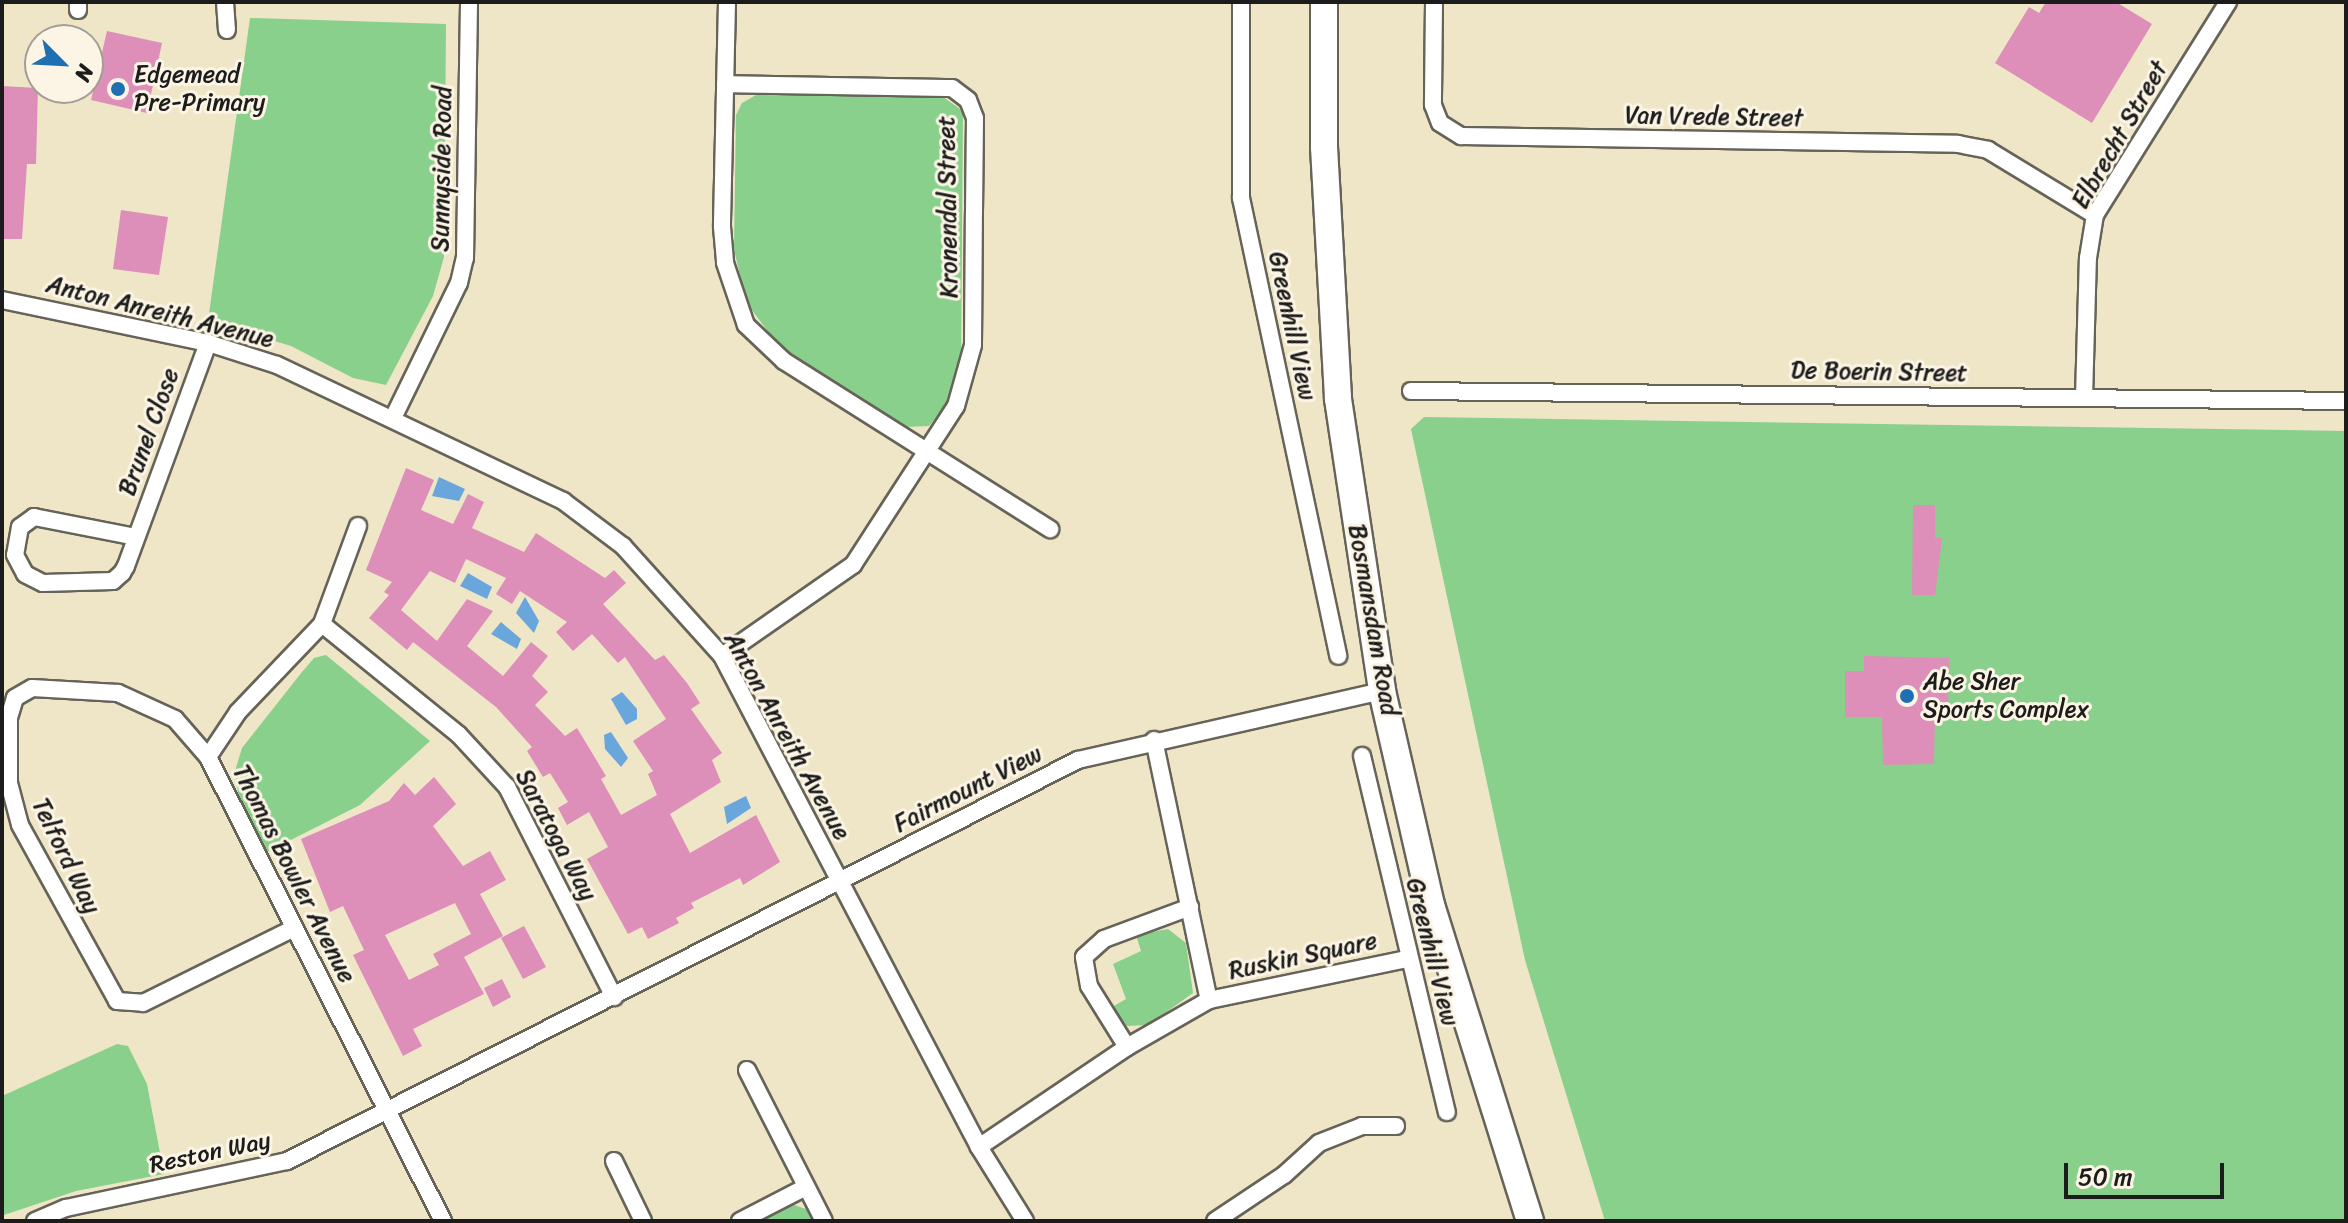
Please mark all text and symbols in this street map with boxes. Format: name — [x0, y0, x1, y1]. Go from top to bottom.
north arrow — [24, 24, 104, 104]
street label: Elbrecht Street — [2066, 56, 2174, 214]
text: N — [64, 58, 105, 88]
place label: Edgemead Pre-Primary — [134, 61, 265, 117]
marker: Edgemead Pre-Primary — [109, 80, 127, 98]
street label: Sunnyside Road — [426, 86, 458, 252]
street label: Van Vrede Street — [1624, 101, 1804, 133]
street label: Kronendal Street — [932, 116, 964, 298]
street label: Greenhill View — [1262, 249, 1322, 403]
street label: Anton Anreith Avenue — [43, 270, 277, 354]
street label: De Boerin Street — [1790, 356, 1968, 388]
street label: Brunel Close — [113, 364, 185, 500]
street label: Bosmansdam Road — [1342, 522, 1404, 718]
street label: Anton Anreith Avenue — [718, 627, 856, 845]
place label: Abe Sher Sports Complex — [1923, 668, 2089, 724]
marker: Abe Sher Sports Complex — [1898, 687, 1916, 705]
street label: Fairmount View — [888, 739, 1048, 839]
street label: Thomas Bowler Avenue — [227, 760, 361, 988]
street label: Saratoga Way — [509, 764, 603, 906]
street label: Telford Way — [26, 794, 106, 918]
street label: Greenhill View — [1400, 875, 1464, 1029]
street label: Ruskin Square — [1227, 926, 1379, 986]
street label: Reston Way — [147, 1126, 273, 1180]
scale bar — [2068, 1147, 2228, 1197]
text: 50 m — [2078, 1156, 2133, 1198]

